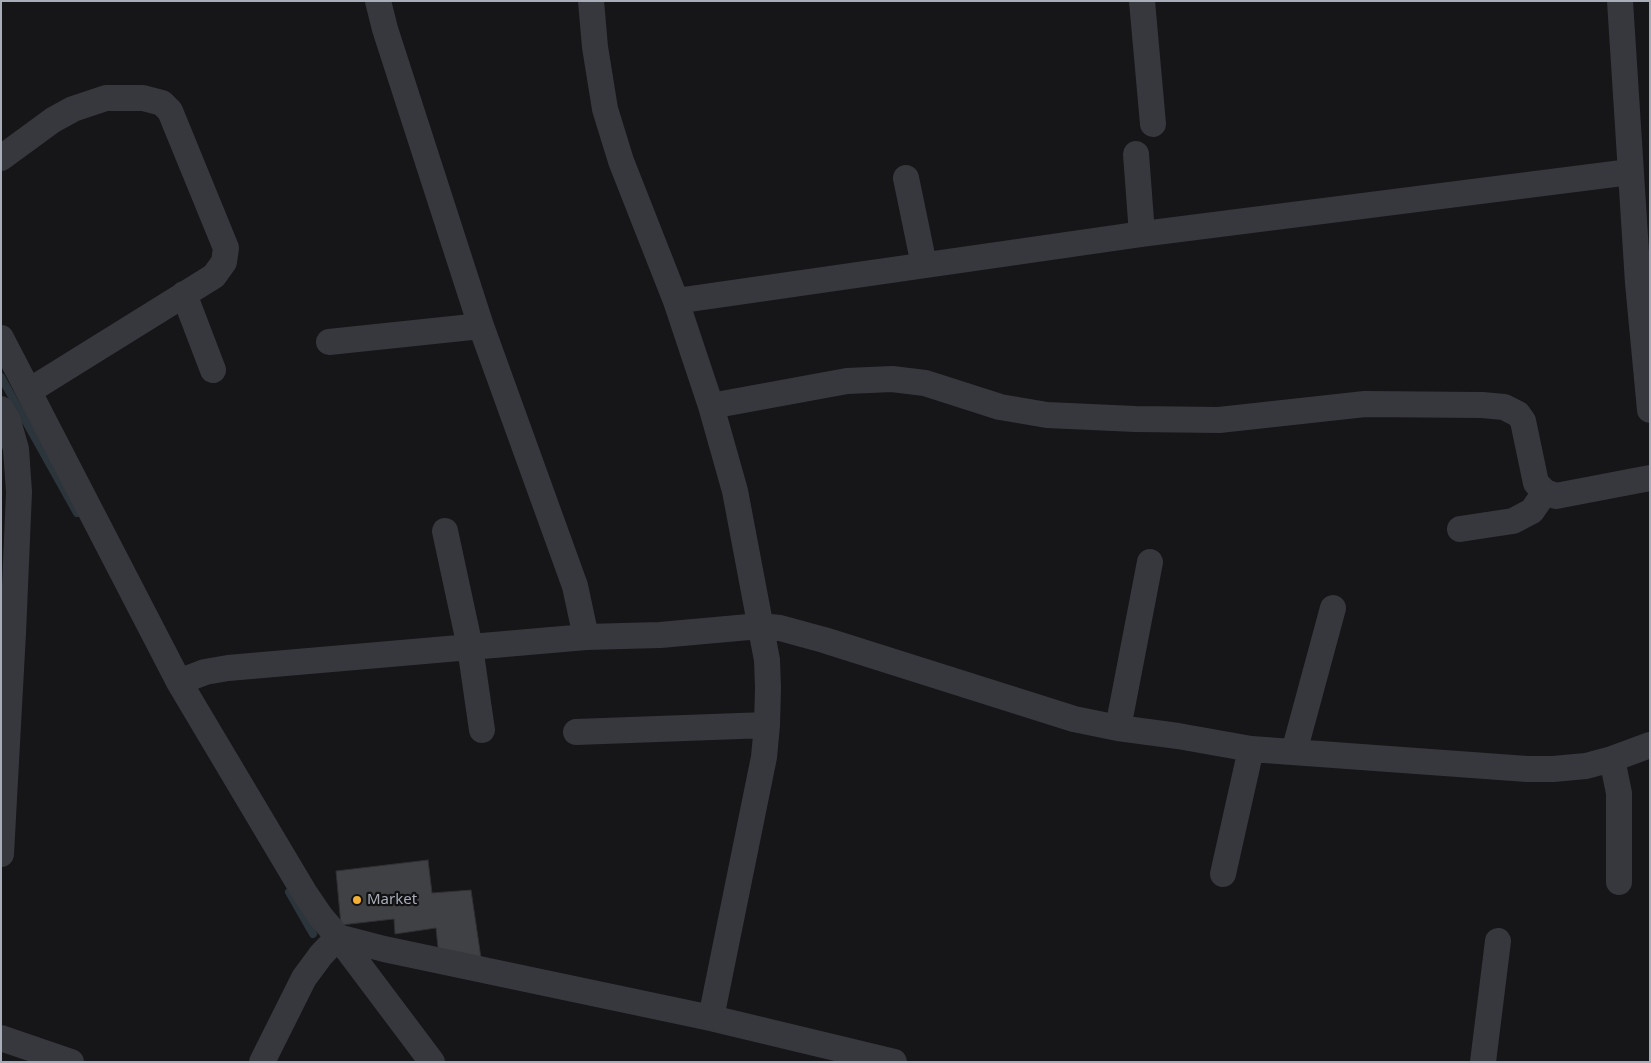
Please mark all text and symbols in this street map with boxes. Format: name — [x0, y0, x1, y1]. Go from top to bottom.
place label: Market — [367, 891, 417, 909]
marker: Market — [351, 894, 363, 906]

